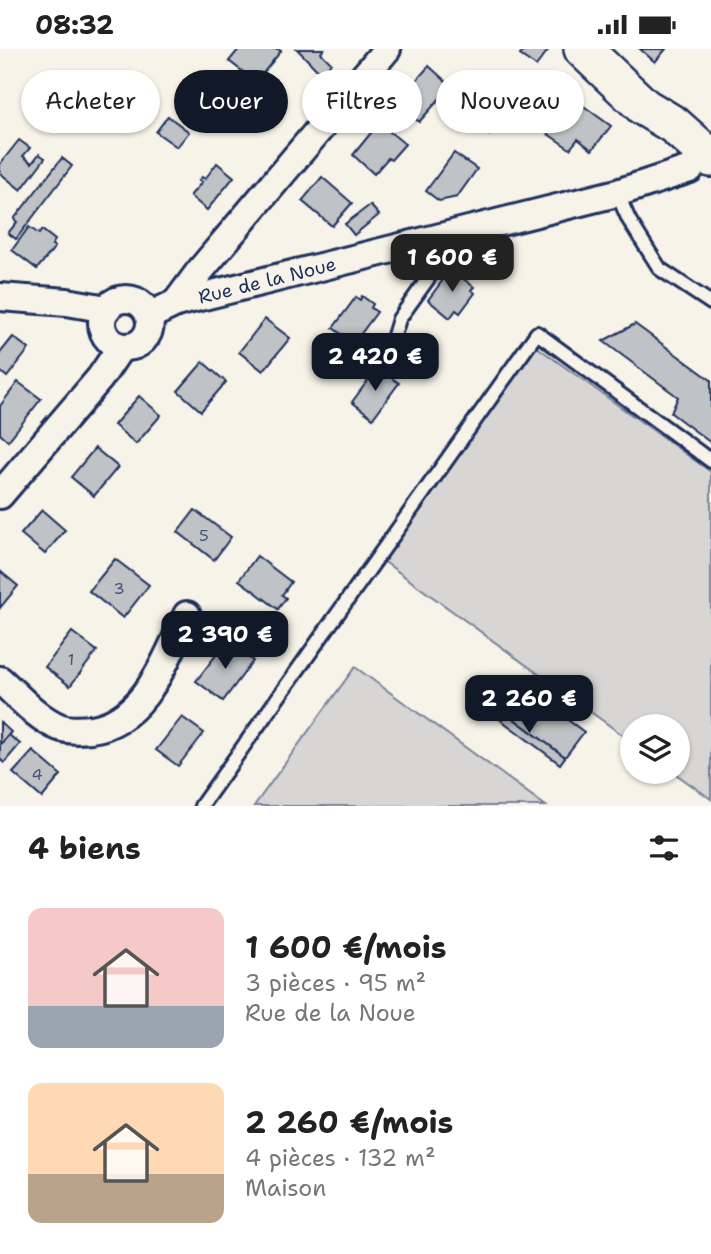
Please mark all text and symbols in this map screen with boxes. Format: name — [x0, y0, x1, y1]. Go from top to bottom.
text: 08:32 — [35, 7, 114, 42]
chip: Acheter — [21, 70, 160, 133]
chip: Louer — [174, 70, 288, 133]
chip: Filtres — [302, 70, 422, 133]
chip: Nouveau — [436, 70, 584, 133]
pin: 1 600 € — [387, 235, 517, 294]
text: 1 600 € — [407, 242, 497, 272]
street label: Rue de la Noue — [196, 251, 339, 310]
pin: 2 420 € — [310, 333, 440, 393]
text: 2 420 € — [328, 341, 422, 371]
house number: 5 — [199, 525, 209, 546]
house number: 3 — [113, 578, 125, 599]
pin: 2 390 € — [160, 611, 290, 671]
text: 2 390 € — [177, 619, 273, 649]
house number: 1 — [68, 649, 74, 670]
pin: 2 260 € — [464, 675, 594, 735]
text: 2 260 € — [481, 683, 577, 713]
map controls — [620, 714, 690, 784]
button: layers — [620, 714, 690, 784]
house number: 4 — [31, 764, 43, 785]
text: 4 biens — [28, 828, 141, 869]
icon: filters — [645, 829, 683, 867]
text: 1 600 €/mois — [245, 927, 446, 968]
icon: home — [84, 936, 168, 1020]
text: 3 pièces · 95 m² — [245, 968, 426, 998]
text: Rue de la Noue — [245, 998, 416, 1028]
text: 2 260 €/mois — [245, 1102, 453, 1143]
icon: home — [84, 1111, 168, 1195]
text: 4 pièces · 132 m² — [245, 1143, 436, 1173]
text: Maison — [245, 1173, 326, 1203]

